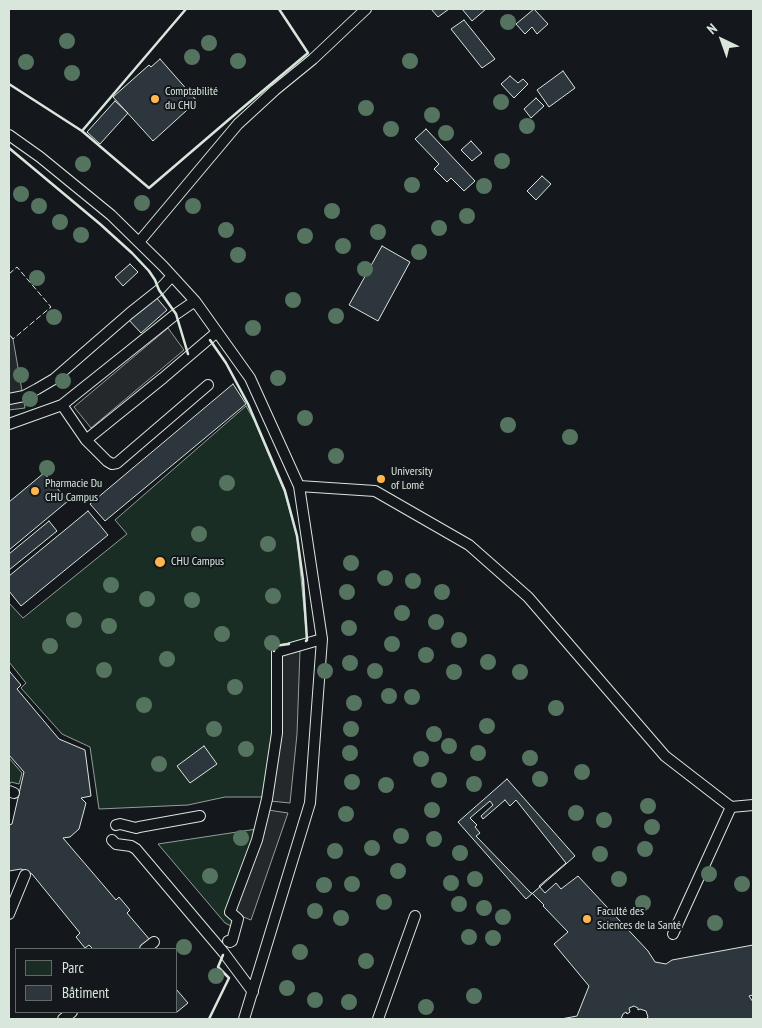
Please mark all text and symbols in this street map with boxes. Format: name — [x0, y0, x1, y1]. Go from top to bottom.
north arrow — [697, 15, 747, 65]
text: N — [703, 20, 721, 38]
place label: Comptabilité du CHU — [165, 85, 218, 113]
marker: Comptabilité du CHU — [149, 93, 161, 105]
place label: University of Lomé — [391, 465, 432, 493]
marker: University of Lomé — [375, 473, 387, 485]
place label: Pharmacie Du CHU Campus — [45, 477, 102, 505]
marker: Pharmacie Du CHU Campus — [29, 485, 41, 497]
marker: CHU Campus — [153, 555, 167, 569]
place label: CHU Campus — [171, 555, 224, 569]
place label: Faculté des Sciences de la Santé — [597, 905, 681, 933]
marker: Faculté des Sciences de la Santé — [581, 913, 593, 925]
legend — [15, 948, 178, 1013]
text: Parc — [62, 958, 84, 977]
text: Bâtiment — [62, 983, 109, 1002]

